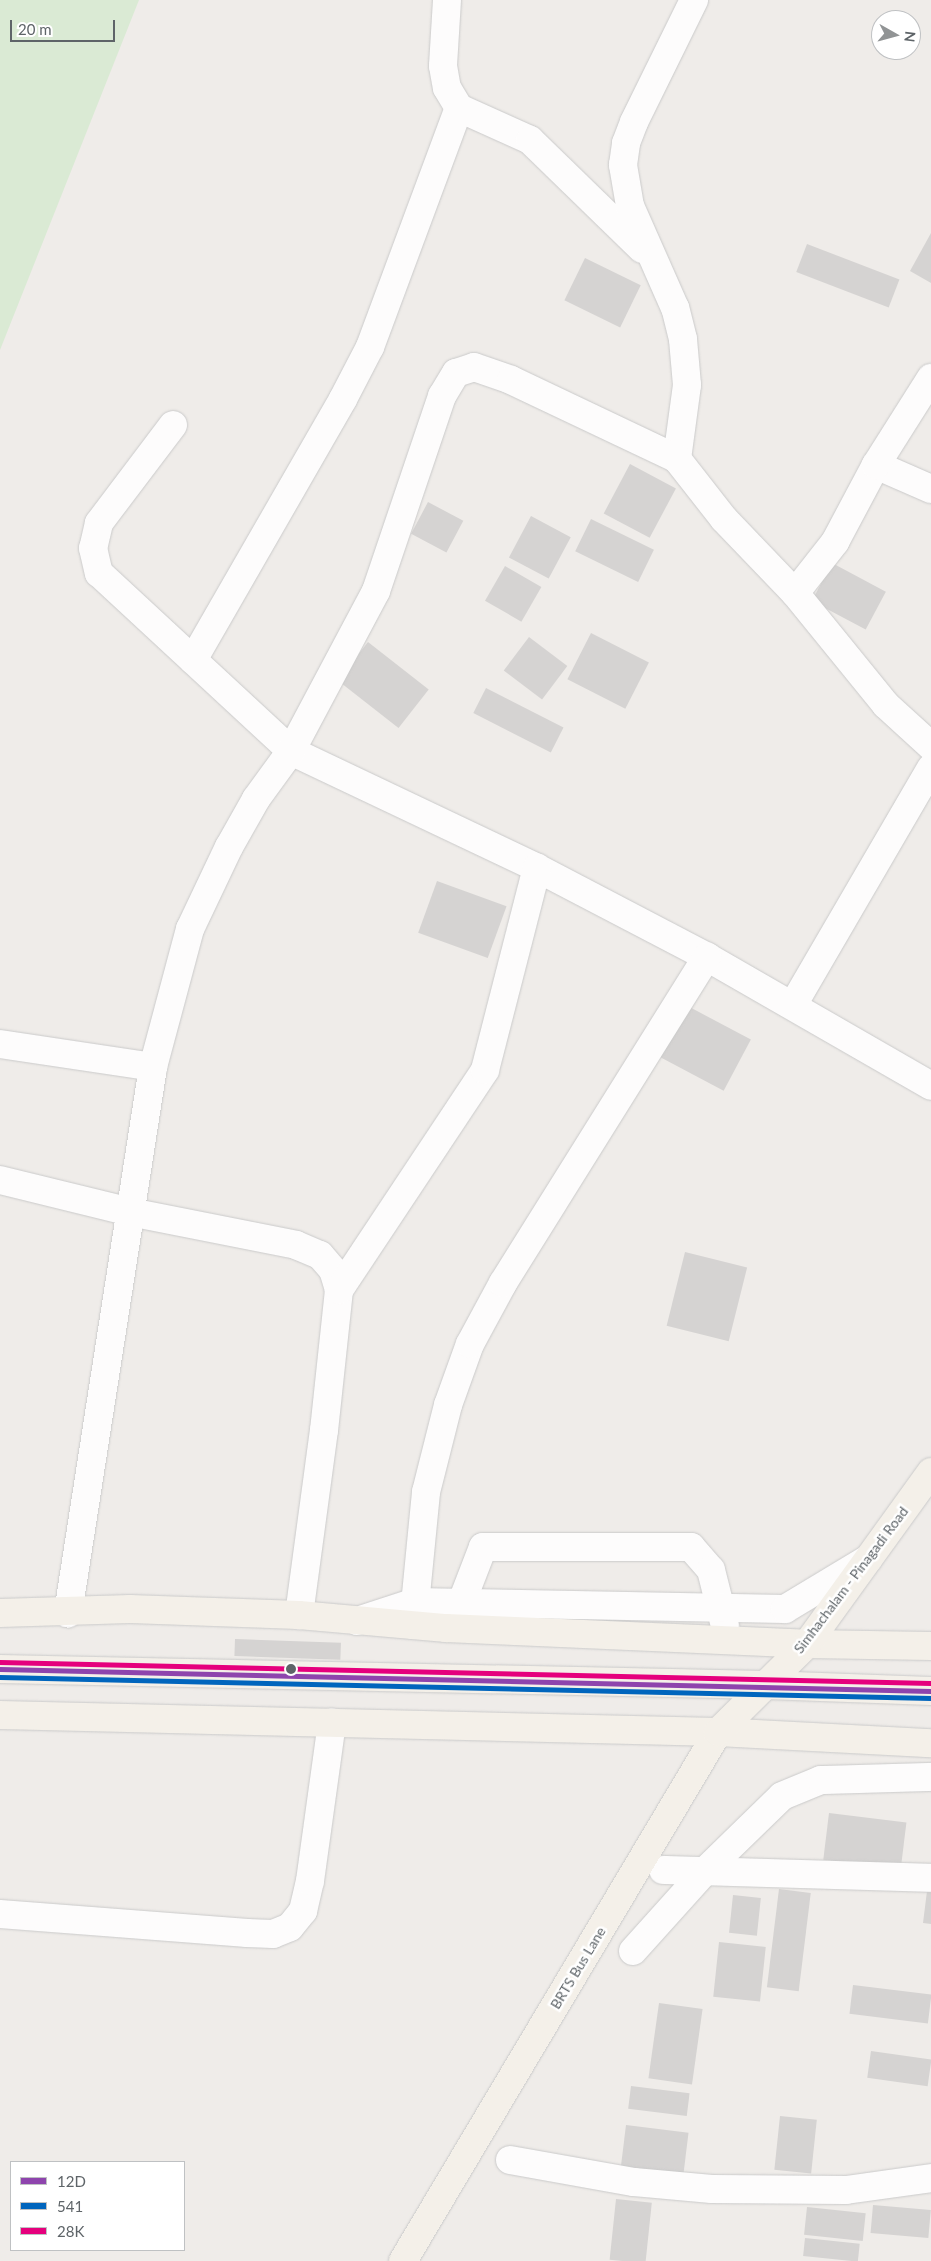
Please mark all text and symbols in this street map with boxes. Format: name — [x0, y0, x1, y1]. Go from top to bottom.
scale bar — [12, 10, 118, 42]
north arrow — [871, 10, 921, 60]
text: 20 m — [18, 20, 52, 38]
text: N — [901, 30, 919, 43]
street label: Simhachalam - Pinagadi Road — [790, 1503, 912, 1657]
unlabelled marker — [286, 1664, 296, 1674]
street label: BRTS Bus Lane — [547, 1924, 609, 2012]
legend — [10, 2161, 185, 2251]
text: 12D — [57, 2172, 86, 2190]
text: 541 — [57, 2197, 83, 2215]
text: 28K — [57, 2222, 84, 2240]

